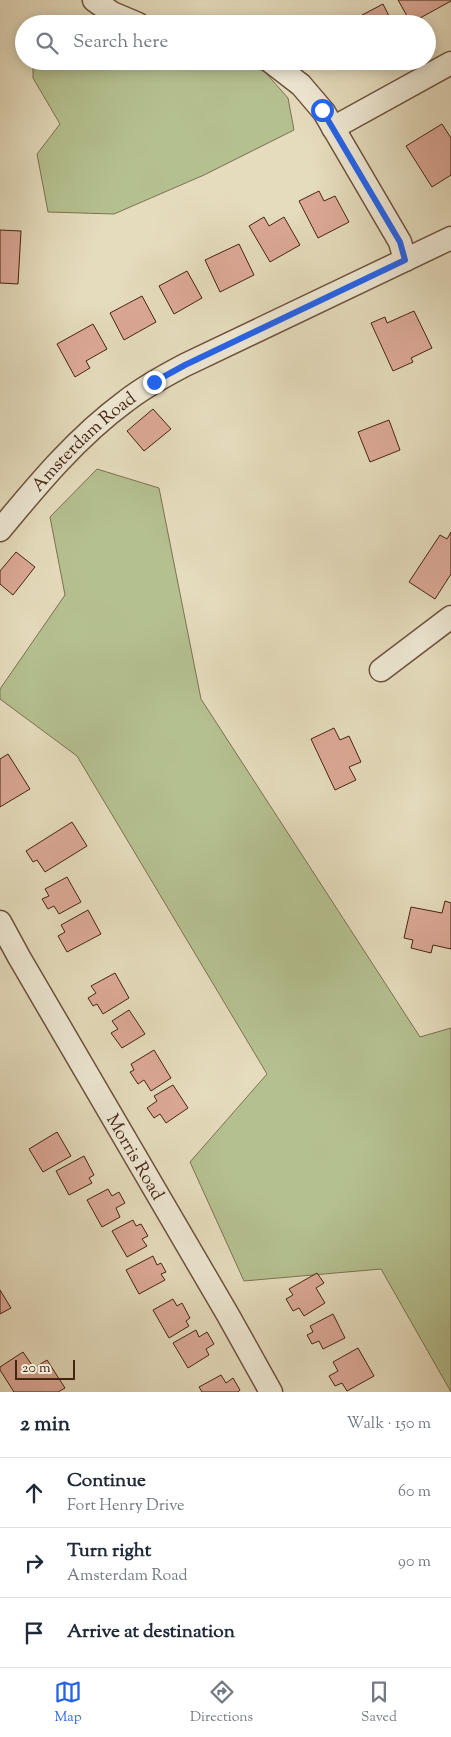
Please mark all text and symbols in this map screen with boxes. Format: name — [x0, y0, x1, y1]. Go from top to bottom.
search box — [15, 15, 436, 70]
icon: search — [33, 29, 61, 57]
text: Search here — [73, 29, 168, 56]
route start — [311, 99, 334, 122]
route end — [143, 371, 166, 394]
street label: Amsterdam Road — [27, 387, 142, 498]
street label: Morris Road — [98, 1110, 169, 1206]
scale bar — [15, 1357, 75, 1380]
text: 20 m — [22, 1359, 51, 1379]
text: 2 min — [20, 1410, 70, 1440]
text: Walk · 150 m — [347, 1413, 431, 1436]
text: Continue — [67, 1468, 146, 1495]
icon: ahead — [20, 1479, 48, 1507]
text: 60 m — [398, 1481, 431, 1504]
text: Fort Henry Drive — [67, 1495, 185, 1518]
text: Turn right — [67, 1538, 151, 1565]
icon: right — [20, 1549, 48, 1577]
text: 90 m — [398, 1551, 431, 1574]
text: Amsterdam Road — [67, 1565, 187, 1588]
icon: arrive — [20, 1619, 48, 1647]
text: Arrive at destination — [67, 1619, 235, 1646]
tab: Map — [54, 1678, 82, 1728]
tab: Directions — [190, 1678, 253, 1728]
tab: Saved — [361, 1678, 397, 1728]

